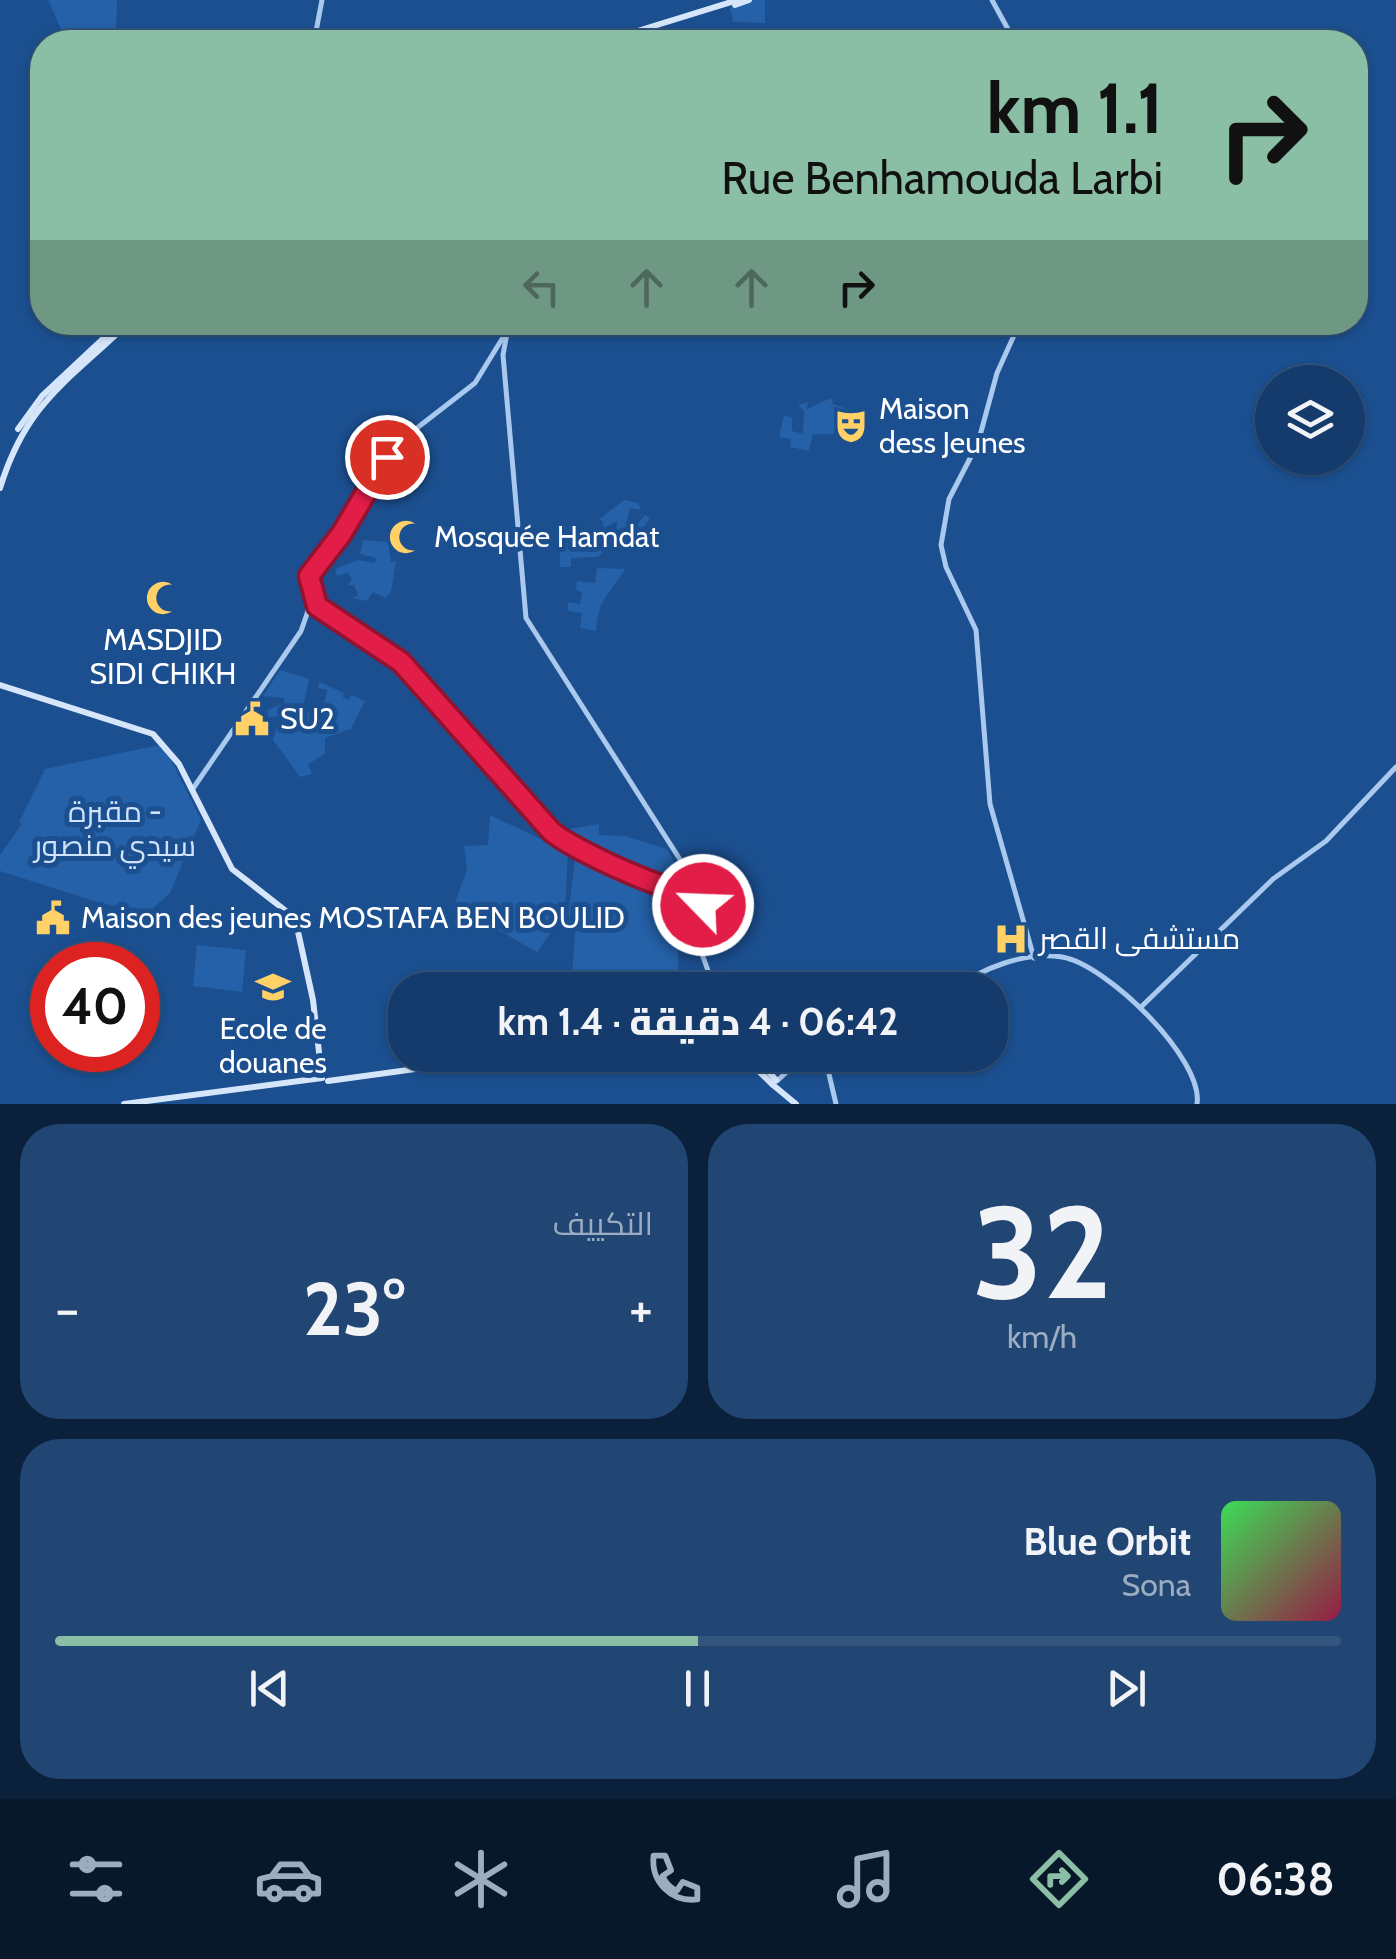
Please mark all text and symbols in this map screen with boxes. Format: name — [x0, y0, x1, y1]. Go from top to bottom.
text: 1.1 km — [987, 65, 1163, 151]
icon: right — [1198, 70, 1328, 200]
text: Rue Benhamouda Larbi — [721, 151, 1163, 205]
icon: left — [514, 260, 569, 315]
icon: ahead — [619, 260, 674, 315]
icon: ahead — [724, 260, 779, 315]
icon: right — [829, 260, 884, 315]
map controls — [1255, 365, 1365, 475]
button: layers — [1255, 365, 1365, 475]
place label: Maison dess Jeunes — [879, 390, 1025, 461]
theatre icon: Maison dess Jeunes — [832, 407, 870, 445]
pin — [345, 415, 430, 500]
icon: arrive — [360, 430, 415, 485]
mosque icon: Mosquée Hamdat — [387, 518, 425, 556]
place label: Mosquée Hamdat — [434, 518, 659, 555]
mosque icon: MASDJID SIDI CHIKH — [144, 579, 182, 617]
place label: MASDJID SIDI CHIKH — [90, 621, 236, 692]
public building icon: SU2 — [233, 700, 271, 738]
place label: SU2 — [280, 700, 335, 737]
park label: مقبرة - سيدي منصور — [32, 793, 196, 869]
position arrow — [651, 853, 755, 957]
public building icon: Maison des jeunes MOSTAFA BEN BOULID — [34, 899, 72, 937]
place label: Maison des jeunes MOSTAFA BEN BOULID — [81, 899, 625, 936]
hospital icon: مستشفى القصر — [992, 920, 1030, 958]
place label: مستشفى القصر — [1037, 920, 1240, 957]
speed limit sign: 40 — [30, 942, 160, 1072]
school or university icon: Ecole de douanes — [254, 968, 292, 1006]
text: 06:42 · 4 دقيقة · 1.4 km — [498, 998, 898, 1045]
place label: Ecole de douanes — [219, 1010, 327, 1081]
text: 32 — [973, 1173, 1111, 1331]
text: التكييف — [553, 1204, 653, 1243]
text: 23° — [303, 1263, 405, 1354]
text: − — [55, 1275, 79, 1342]
text: + — [629, 1275, 653, 1342]
text: km/h — [1007, 1317, 1077, 1356]
text: Blue Orbit — [1023, 1518, 1191, 1565]
text: Sona — [1121, 1565, 1191, 1604]
icon: previous — [242, 1661, 297, 1716]
icon: pause — [670, 1661, 725, 1716]
icon: next — [1099, 1661, 1154, 1716]
icon: filters — [61, 1844, 131, 1914]
icon: car — [254, 1844, 324, 1914]
icon: climate — [446, 1844, 516, 1914]
icon: phone — [639, 1844, 709, 1914]
icon: music — [831, 1844, 901, 1914]
icon: directions — [1024, 1844, 1094, 1914]
text: 06:38 — [1216, 1852, 1335, 1906]

